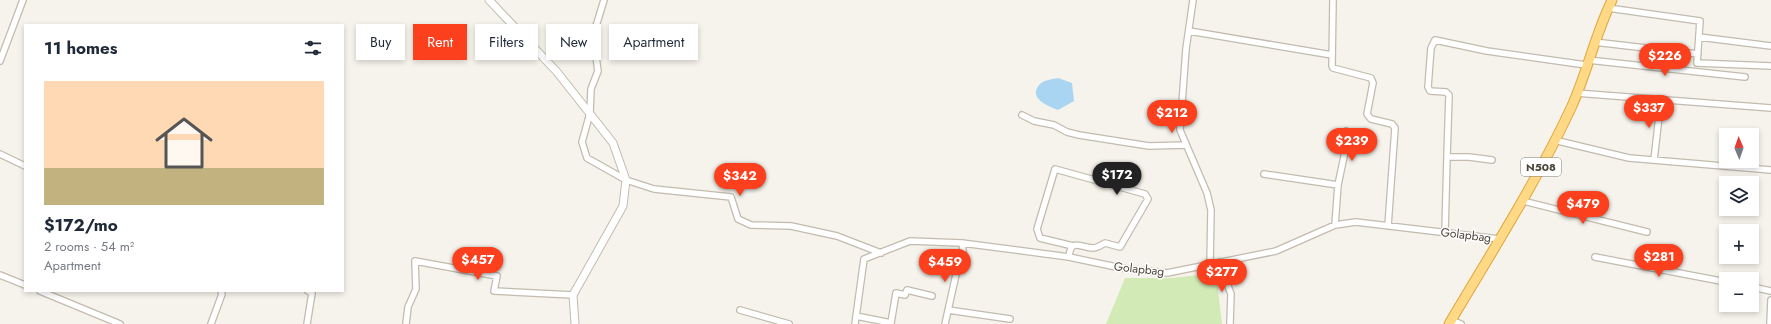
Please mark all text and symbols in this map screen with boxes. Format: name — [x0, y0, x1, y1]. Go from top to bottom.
chip: Buy — [356, 24, 405, 60]
chip: Rent — [413, 24, 467, 60]
chip: Filters — [475, 24, 538, 60]
chip: New — [546, 24, 601, 60]
chip: Apartment — [609, 24, 698, 60]
text: 11 homes — [44, 36, 118, 60]
icon: filters — [302, 37, 324, 59]
pin: $226 — [1641, 43, 1689, 77]
text: $226 — [1648, 46, 1682, 65]
pin: $337 — [1625, 95, 1673, 129]
text: $337 — [1633, 98, 1665, 117]
pin: $212 — [1148, 100, 1196, 134]
text: $212 — [1156, 103, 1188, 122]
icon: home — [148, 107, 220, 179]
pin: $239 — [1328, 128, 1376, 162]
north arrow — [1719, 128, 1759, 168]
map controls — [1719, 128, 1759, 312]
text: $239 — [1335, 131, 1369, 150]
road number: N508 — [1521, 158, 1561, 176]
pin: $172 — [1093, 162, 1141, 196]
pin: $342 — [716, 163, 764, 197]
text: $172 — [1101, 165, 1133, 184]
text: $342 — [723, 166, 757, 185]
button: layers — [1719, 176, 1759, 216]
pin: $479 — [1559, 191, 1607, 225]
text: $479 — [1566, 194, 1600, 213]
text: $172/mo — [44, 213, 118, 237]
street label: Golapbag — [1440, 223, 1492, 247]
button: + — [1719, 224, 1759, 264]
text: 2 rooms · 54 m² — [44, 237, 134, 256]
pin: $281 — [1635, 244, 1683, 278]
pin: $457 — [454, 247, 502, 281]
text: $281 — [1643, 247, 1675, 266]
pin: $459 — [921, 249, 969, 283]
text: $457 — [461, 250, 495, 269]
text: $459 — [928, 252, 962, 271]
text: Apartment — [44, 256, 101, 275]
street label: Golapbag — [1113, 257, 1165, 281]
pin: $277 — [1198, 259, 1246, 293]
text: $277 — [1206, 262, 1238, 281]
button: − — [1719, 272, 1759, 312]

